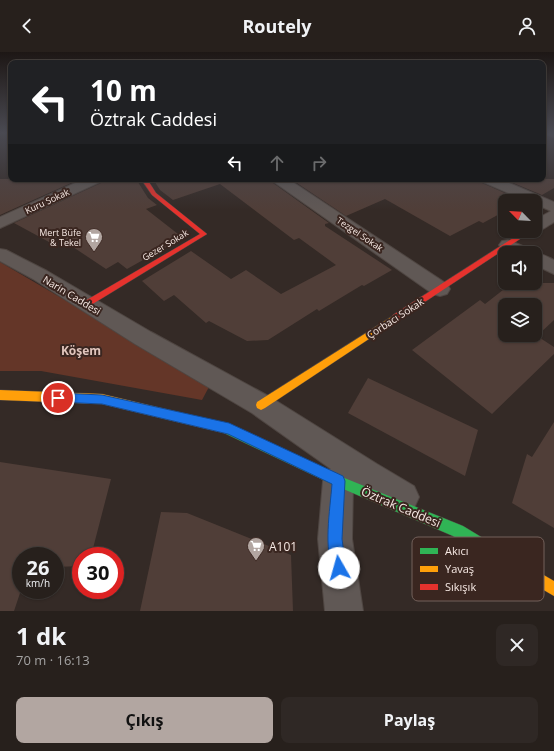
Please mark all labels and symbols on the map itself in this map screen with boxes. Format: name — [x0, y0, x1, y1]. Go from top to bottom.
street label: Kuru Sokak — [23, 185, 71, 217]
north arrow — [498, 194, 542, 238]
street label: Tezgel Sokak — [334, 214, 386, 255]
place label: Mert Büfe & Tekel — [39, 226, 81, 249]
street label: Gezer Sokak — [139, 226, 191, 264]
supermarket icon: Mert Büfe & Tekel — [84, 227, 104, 252]
street label: Narin Caddesi — [40, 272, 104, 318]
street label: Çorbacı Sokak — [364, 294, 427, 342]
district label: Köşem — [61, 342, 101, 359]
pin — [41, 381, 75, 415]
street label: Öztrak Caddesi — [359, 483, 443, 531]
supermarket icon: A101 — [246, 536, 266, 561]
legend — [412, 537, 544, 601]
place label: A101 — [269, 538, 297, 555]
text: Akıcı — [445, 543, 469, 558]
speed limit sign: 30 — [72, 547, 124, 599]
position arrow — [318, 547, 360, 589]
text: Yavaş — [445, 561, 474, 576]
text: Sıkışık — [445, 579, 476, 594]

